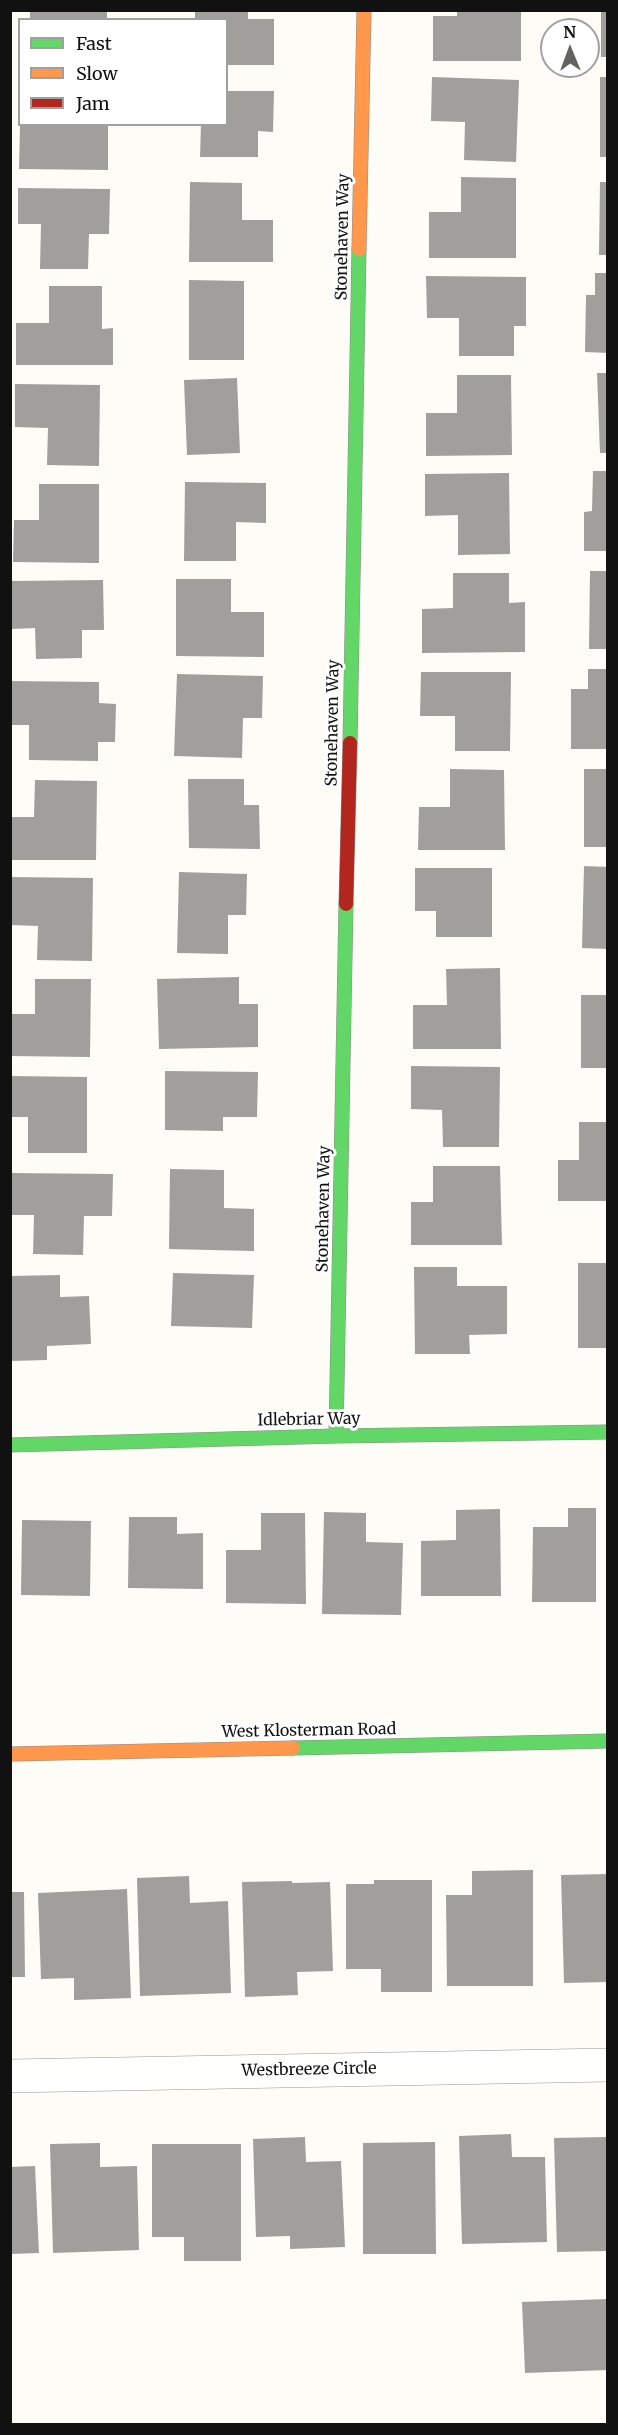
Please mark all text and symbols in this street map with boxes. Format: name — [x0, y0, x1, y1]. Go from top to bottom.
legend — [18, 18, 228, 126]
north arrow — [540, 18, 600, 78]
text: N — [563, 22, 576, 42]
text: Fast — [76, 32, 112, 55]
text: Slow — [76, 62, 118, 85]
text: Jam — [76, 92, 110, 115]
street label: Stonehaven Way — [332, 173, 354, 301]
street label: Stonehaven Way — [322, 659, 344, 787]
street label: Stonehaven Way — [313, 1145, 335, 1273]
street label: Idlebriar Way — [257, 1410, 361, 1430]
street label: West Klosterman Road — [222, 1720, 396, 1742]
street label: Westbreeze Circle — [241, 2059, 377, 2081]

